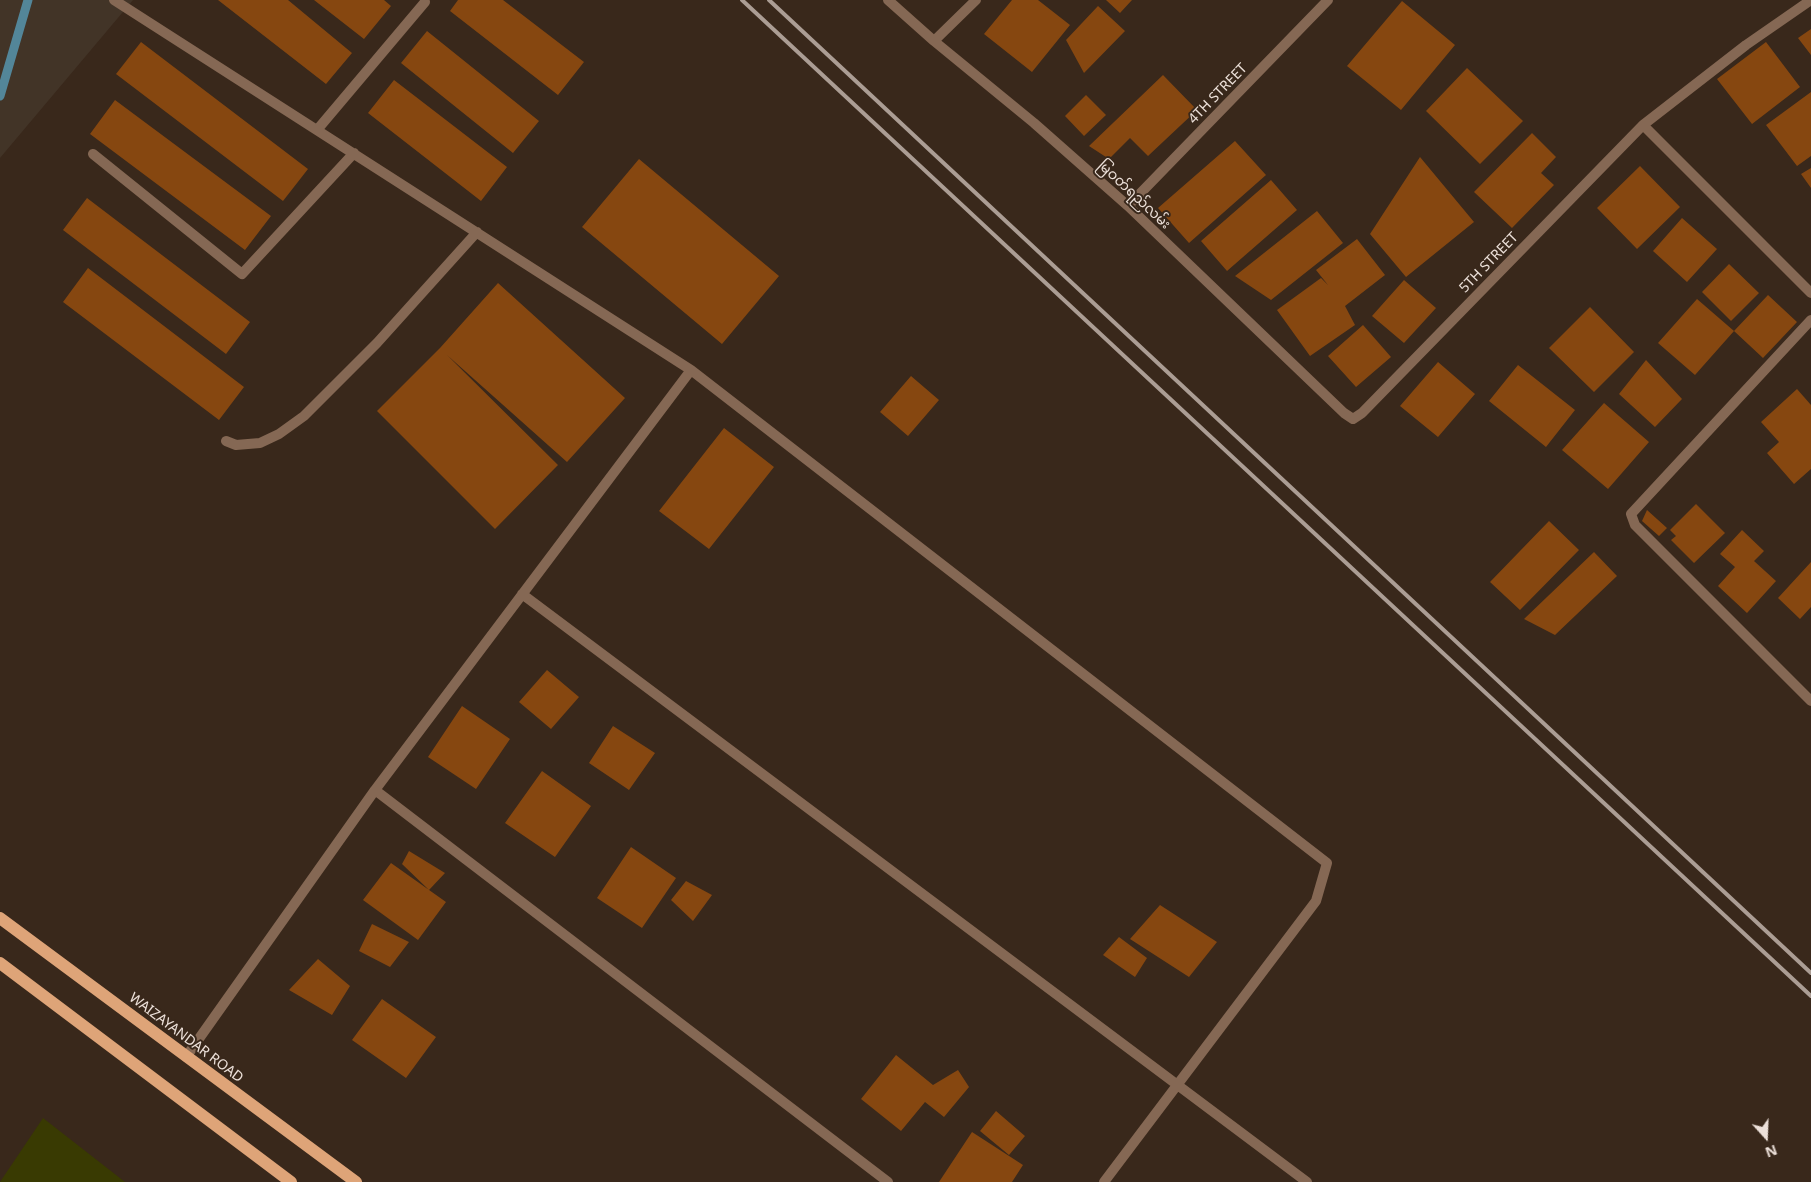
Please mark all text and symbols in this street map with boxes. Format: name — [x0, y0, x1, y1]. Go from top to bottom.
street label: 4TH STREET — [1185, 60, 1251, 128]
street label: မြဝတ်ရည်လမ်း — [1094, 157, 1174, 233]
street label: 5TH STREET — [1456, 229, 1522, 297]
street label: WAIZAYANDAR ROAD — [126, 990, 246, 1086]
north arrow — [1741, 1112, 1791, 1162]
text: N — [1763, 1141, 1780, 1162]

